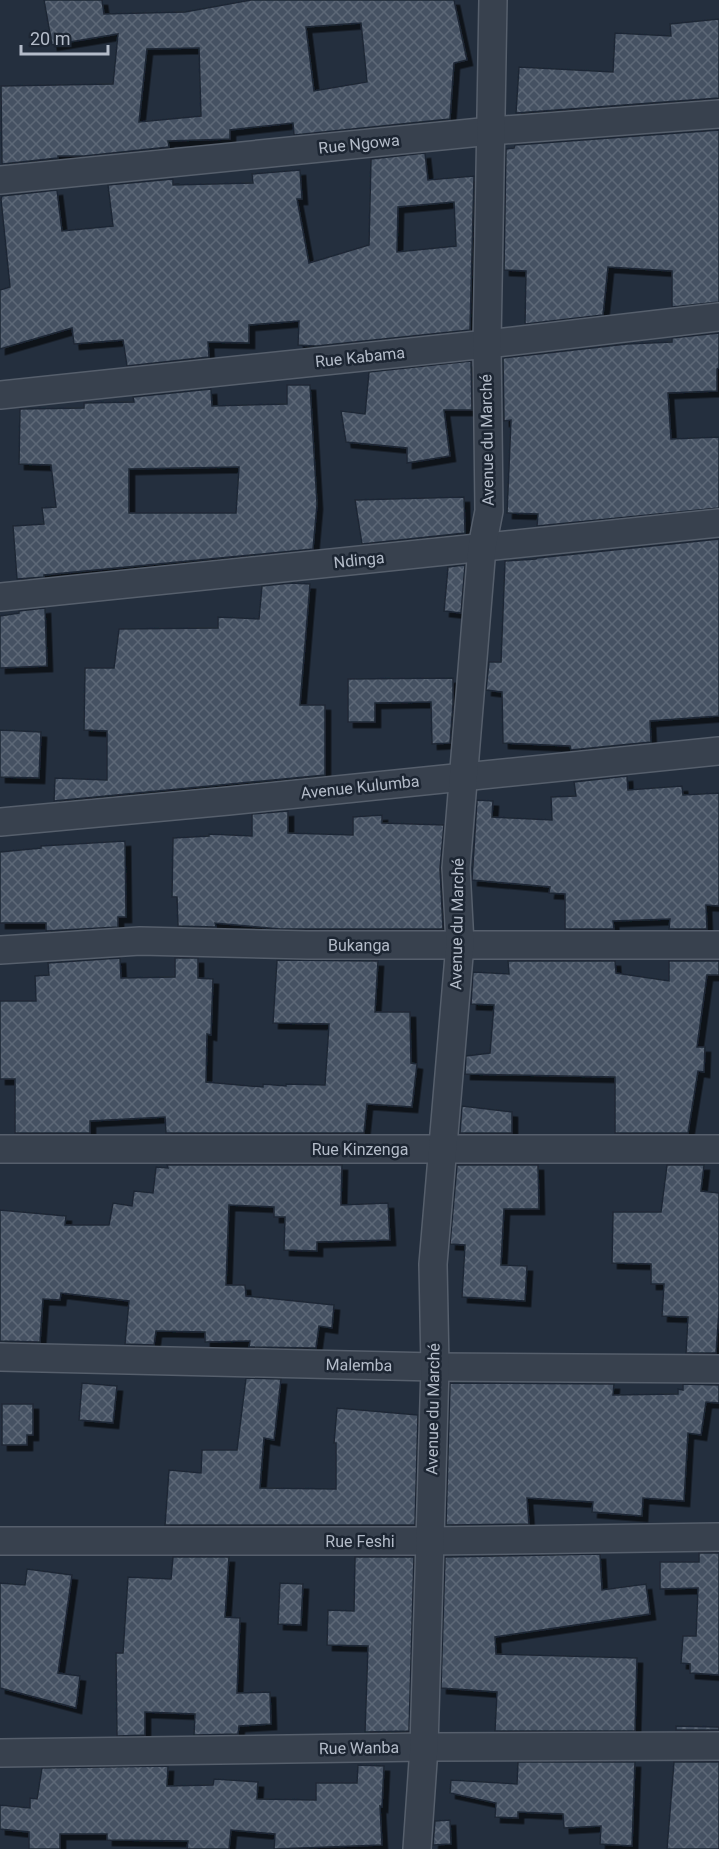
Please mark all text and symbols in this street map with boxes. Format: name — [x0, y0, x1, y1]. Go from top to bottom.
scale bar — [21, 18, 108, 56]
text: 20 m — [30, 28, 70, 49]
street label: Rue Ngowa — [318, 130, 400, 158]
street label: Rue Kabama — [314, 343, 406, 371]
street label: Avenue du Marché — [476, 374, 498, 506]
street label: Ndinga — [333, 548, 385, 572]
street label: Avenue Kulumba — [300, 771, 420, 803]
street label: Avenue du Marché — [446, 858, 468, 990]
street label: Bukanga — [328, 936, 390, 955]
street label: Rue Kinzenga — [312, 1140, 408, 1159]
street label: Avenue du Marché — [422, 1343, 444, 1475]
street label: Malemba — [325, 1355, 393, 1375]
street label: Rue Feshi — [325, 1532, 395, 1551]
street label: Rue Wanba — [319, 1738, 399, 1758]

